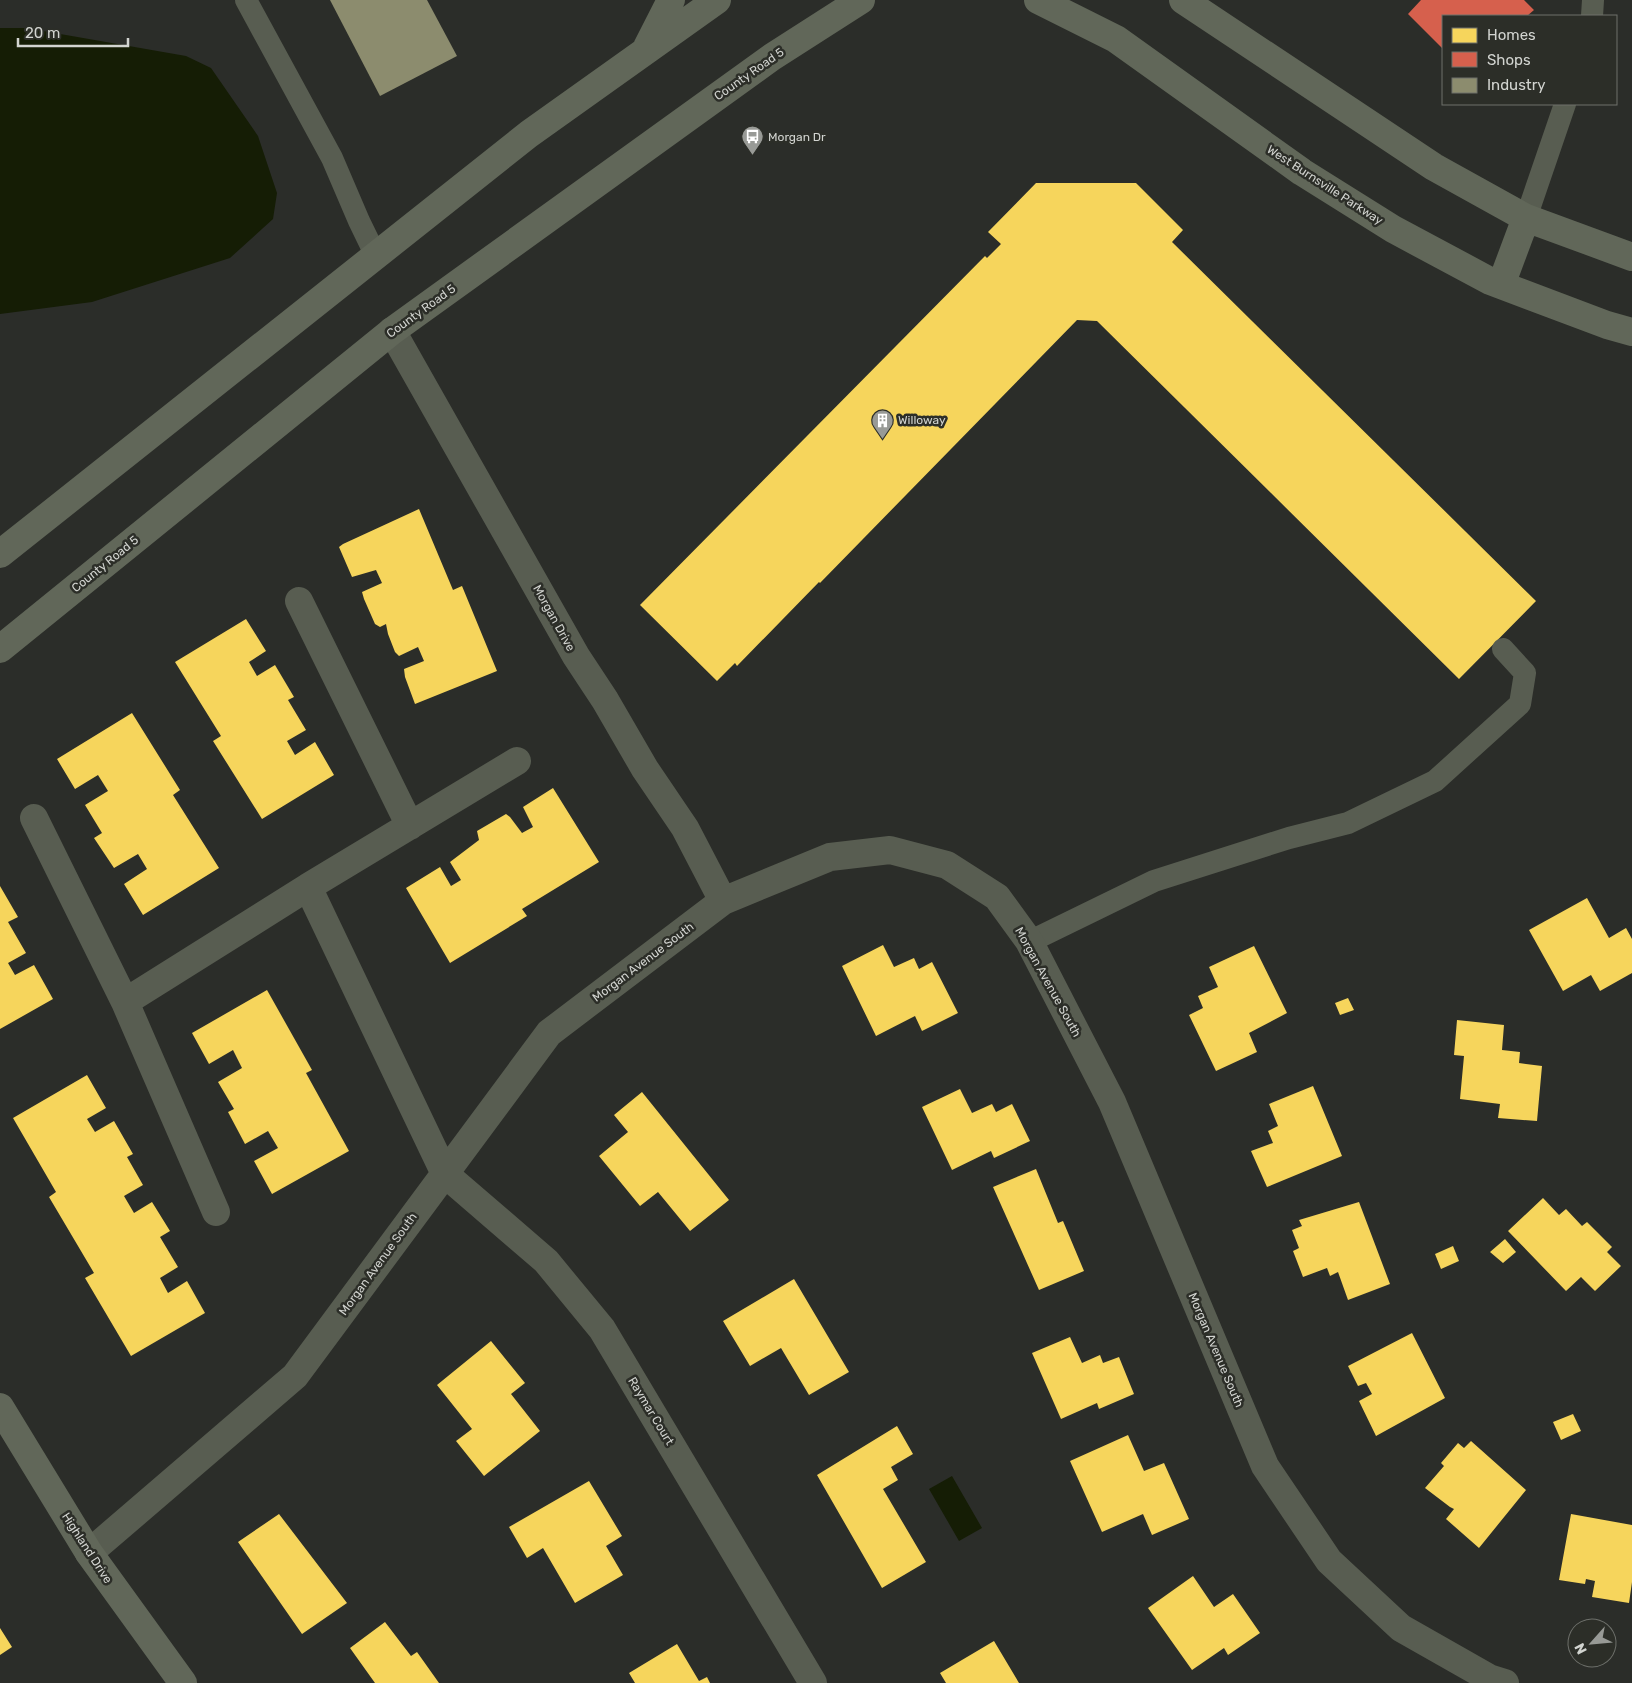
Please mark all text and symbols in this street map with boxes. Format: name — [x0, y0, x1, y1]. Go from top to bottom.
scale bar — [18, 15, 128, 47]
legend — [1442, 15, 1617, 105]
text: 20 m — [25, 24, 60, 42]
text: Homes — [1487, 26, 1536, 44]
street label: County Road 5 — [712, 45, 786, 103]
text: Shops — [1487, 51, 1531, 69]
text: Industry — [1487, 76, 1546, 94]
bus stop icon: Morgan Dr — [740, 125, 764, 156]
place label: Morgan Dr — [768, 130, 826, 144]
street label: West Burnsville Parkway — [1264, 142, 1386, 228]
street label: County Road 5 — [384, 281, 458, 341]
building icon: Willoway — [870, 408, 894, 439]
place label: Willoway — [898, 413, 946, 427]
street label: County Road 5 — [69, 533, 141, 595]
street label: Morgan Drive — [530, 582, 578, 654]
street label: Morgan Avenue South — [590, 919, 696, 1005]
street label: Morgan Avenue South — [1012, 925, 1084, 1039]
street label: Morgan Avenue South — [336, 1210, 420, 1318]
street label: Morgan Avenue South — [1186, 1291, 1246, 1409]
street label: Raymar Court — [625, 1374, 677, 1448]
street label: Highland Drive — [59, 1510, 115, 1586]
north arrow — [1567, 1618, 1617, 1668]
text: N — [1571, 1640, 1591, 1657]

